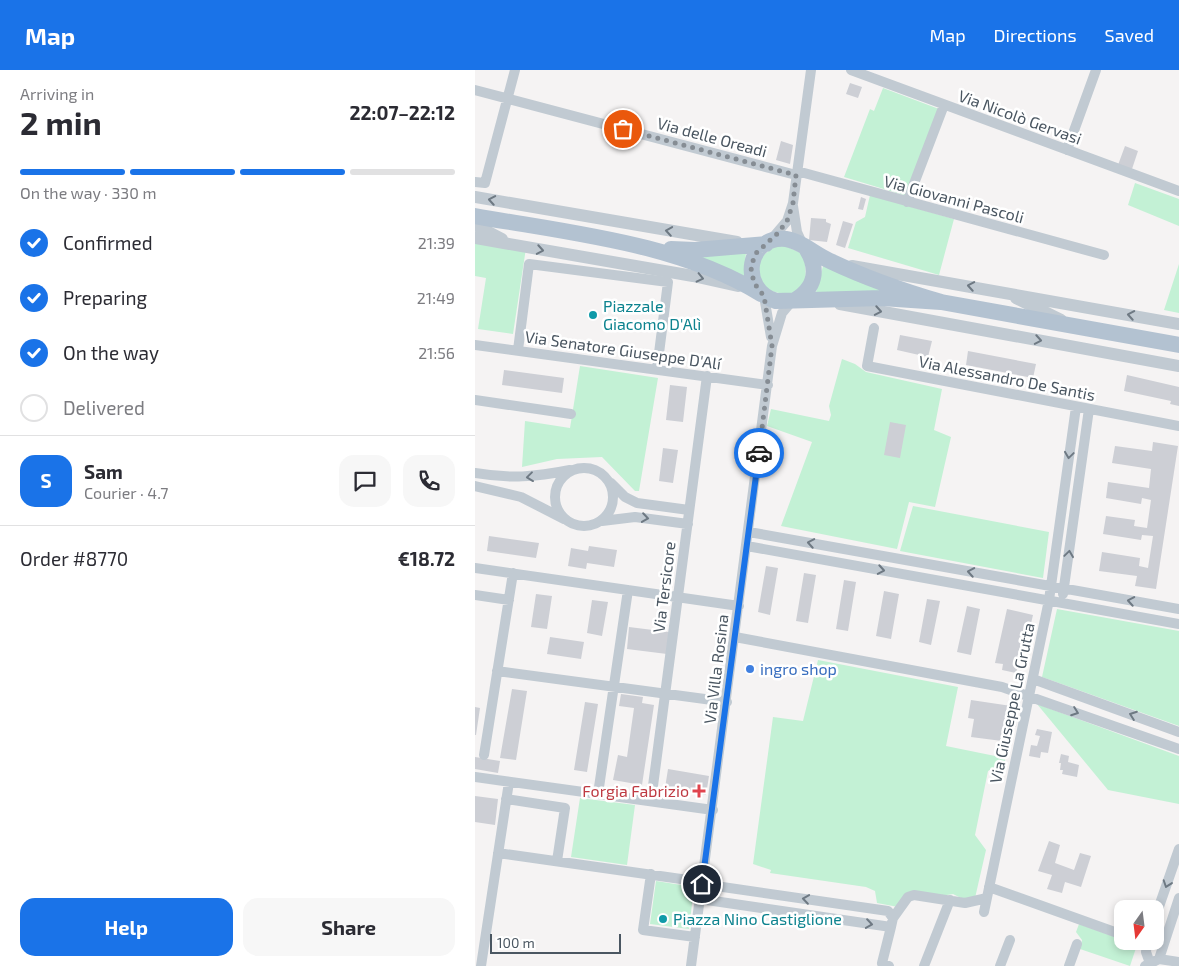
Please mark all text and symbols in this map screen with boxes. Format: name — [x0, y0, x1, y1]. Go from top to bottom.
text: Map — [25, 21, 75, 50]
text: Map — [929, 24, 966, 46]
text: Directions — [994, 24, 1077, 46]
text: Saved — [1105, 24, 1154, 46]
text: Arriving in — [20, 84, 94, 103]
street label: Via Nicolò Gervasi — [956, 85, 1084, 148]
text: 22:07–22:12 — [350, 101, 455, 124]
text: 2 min — [20, 103, 102, 141]
pin — [602, 108, 644, 150]
street label: Via delle Oreadi — [655, 113, 769, 160]
icon: bag — [609, 115, 637, 143]
street label: Via Giovanni Pascoli — [882, 171, 1026, 226]
text: On the way · 330 m — [20, 183, 156, 202]
one-way arrow — [487, 196, 496, 206]
one-way arrow — [665, 226, 673, 236]
icon: check — [20, 229, 48, 257]
text: Confirmed — [63, 231, 153, 254]
text: 21:39 — [418, 233, 455, 252]
one-way arrow — [536, 245, 545, 255]
one-way arrow — [696, 272, 705, 283]
one-way arrow — [967, 281, 975, 292]
icon: check — [20, 284, 48, 312]
text: Preparing — [63, 286, 147, 309]
text: 21:49 — [417, 288, 455, 307]
place label: Piazzale Giacomo D'Alì — [603, 296, 701, 333]
one-way arrow — [874, 305, 882, 315]
marker: Piazzale Giacomo D'Alì — [587, 309, 599, 321]
one-way arrow — [1127, 311, 1135, 321]
street label: Via Senatore Giuseppe D'Alí — [524, 326, 723, 373]
one-way arrow — [1034, 334, 1042, 344]
icon: check — [20, 339, 48, 367]
text: On the way — [63, 341, 159, 364]
text: 21:56 — [418, 343, 455, 362]
street label: Via Alessandro De Santis — [917, 351, 1097, 404]
text: Delivered — [63, 396, 145, 419]
courier — [734, 428, 784, 478]
icon: car — [745, 439, 773, 467]
one-way arrow — [1065, 451, 1075, 459]
button: chat — [339, 455, 391, 507]
button: phone — [403, 455, 455, 507]
text: Sam — [84, 460, 123, 483]
text: S — [40, 469, 52, 492]
one-way arrow — [526, 471, 534, 482]
text: Courier · 4.7 — [84, 483, 168, 502]
one-way arrow — [640, 513, 649, 523]
one-way arrow — [807, 539, 816, 549]
street label: Via Tersicore — [648, 540, 679, 634]
text: Order #8770 — [20, 547, 128, 570]
text: €18.72 — [398, 547, 455, 570]
one-way arrow — [1063, 550, 1073, 559]
one-way arrow — [877, 565, 886, 575]
one-way arrow — [967, 567, 975, 578]
one-way arrow — [1127, 596, 1135, 606]
street label: Via Villa Rosina — [699, 613, 732, 725]
street label: Via Giuseppe La Grutta — [985, 621, 1038, 785]
place label: ingro shop — [760, 659, 837, 678]
marker: ingro shop — [744, 663, 756, 675]
one-way arrow — [1071, 706, 1079, 716]
one-way arrow — [1129, 711, 1138, 721]
place label: Forgia Fabrizio — [582, 781, 689, 800]
marker: Forgia Fabrizio — [693, 785, 705, 797]
pin — [681, 863, 723, 905]
icon: home — [688, 870, 716, 898]
one-way arrow — [1163, 879, 1173, 887]
one-way arrow — [802, 894, 810, 905]
button: Help — [20, 898, 233, 956]
button: Share — [243, 898, 455, 956]
north arrow — [1114, 900, 1164, 950]
map controls — [1114, 900, 1164, 950]
place label: Piazza Nino Castiglione — [673, 909, 842, 928]
marker: Piazza Nino Castiglione — [657, 913, 669, 925]
one-way arrow — [866, 918, 874, 929]
scale bar — [490, 931, 621, 954]
text: 100 m — [497, 934, 535, 951]

